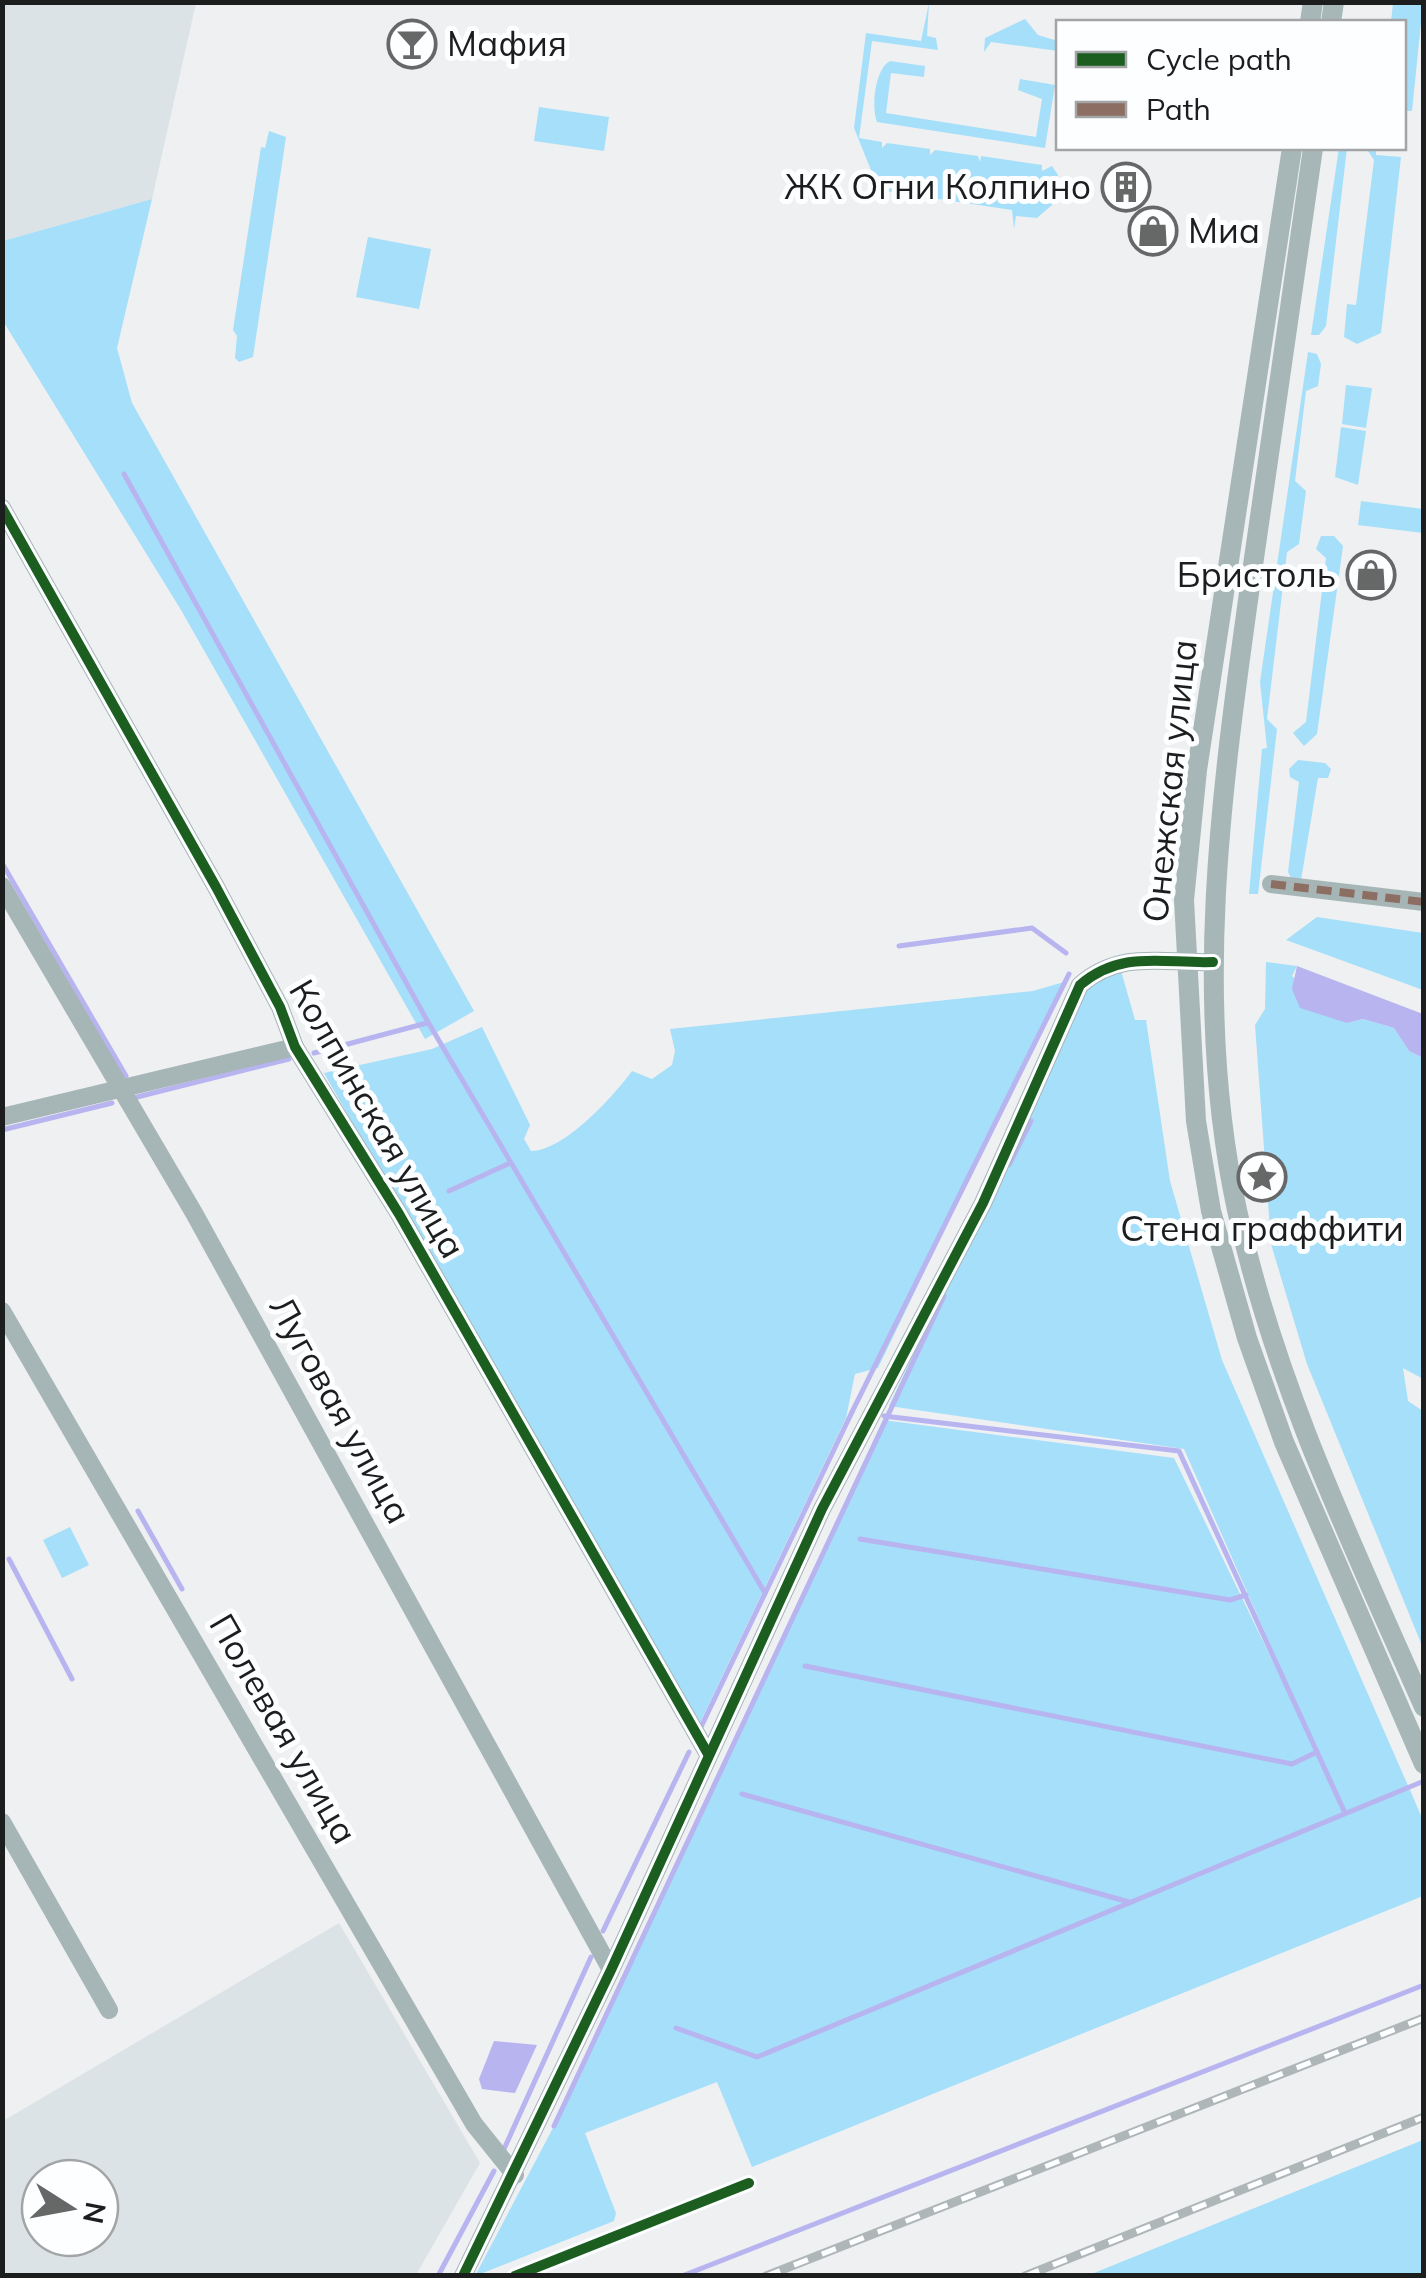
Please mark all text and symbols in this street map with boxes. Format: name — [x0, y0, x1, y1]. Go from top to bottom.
bar icon: Мафия — [386, 18, 438, 70]
legend — [1056, 20, 1406, 150]
place label: Мафия — [447, 21, 567, 65]
text: Cycle path — [1146, 40, 1292, 78]
text: Path — [1146, 90, 1211, 128]
building icon: ЖК Огни Колпино — [1100, 161, 1152, 213]
place label: ЖК Огни Колпино — [784, 164, 1091, 208]
shop icon: Миа — [1127, 205, 1179, 257]
place label: Миа — [1188, 208, 1260, 252]
shop icon: Бристоль — [1345, 549, 1397, 601]
place label: Бристоль — [1177, 552, 1336, 596]
street label: Онежская улица — [1132, 637, 1206, 924]
street label: Колпинская улица — [280, 972, 475, 1265]
place icon: Стена граффити — [1236, 1151, 1288, 1203]
place label: Стена граффити — [1120, 1206, 1404, 1250]
street label: Луговая улица — [260, 1288, 421, 1531]
street label: Полевая улица — [200, 1606, 367, 1851]
north arrow — [20, 2158, 120, 2258]
text: N — [76, 2199, 114, 2227]

